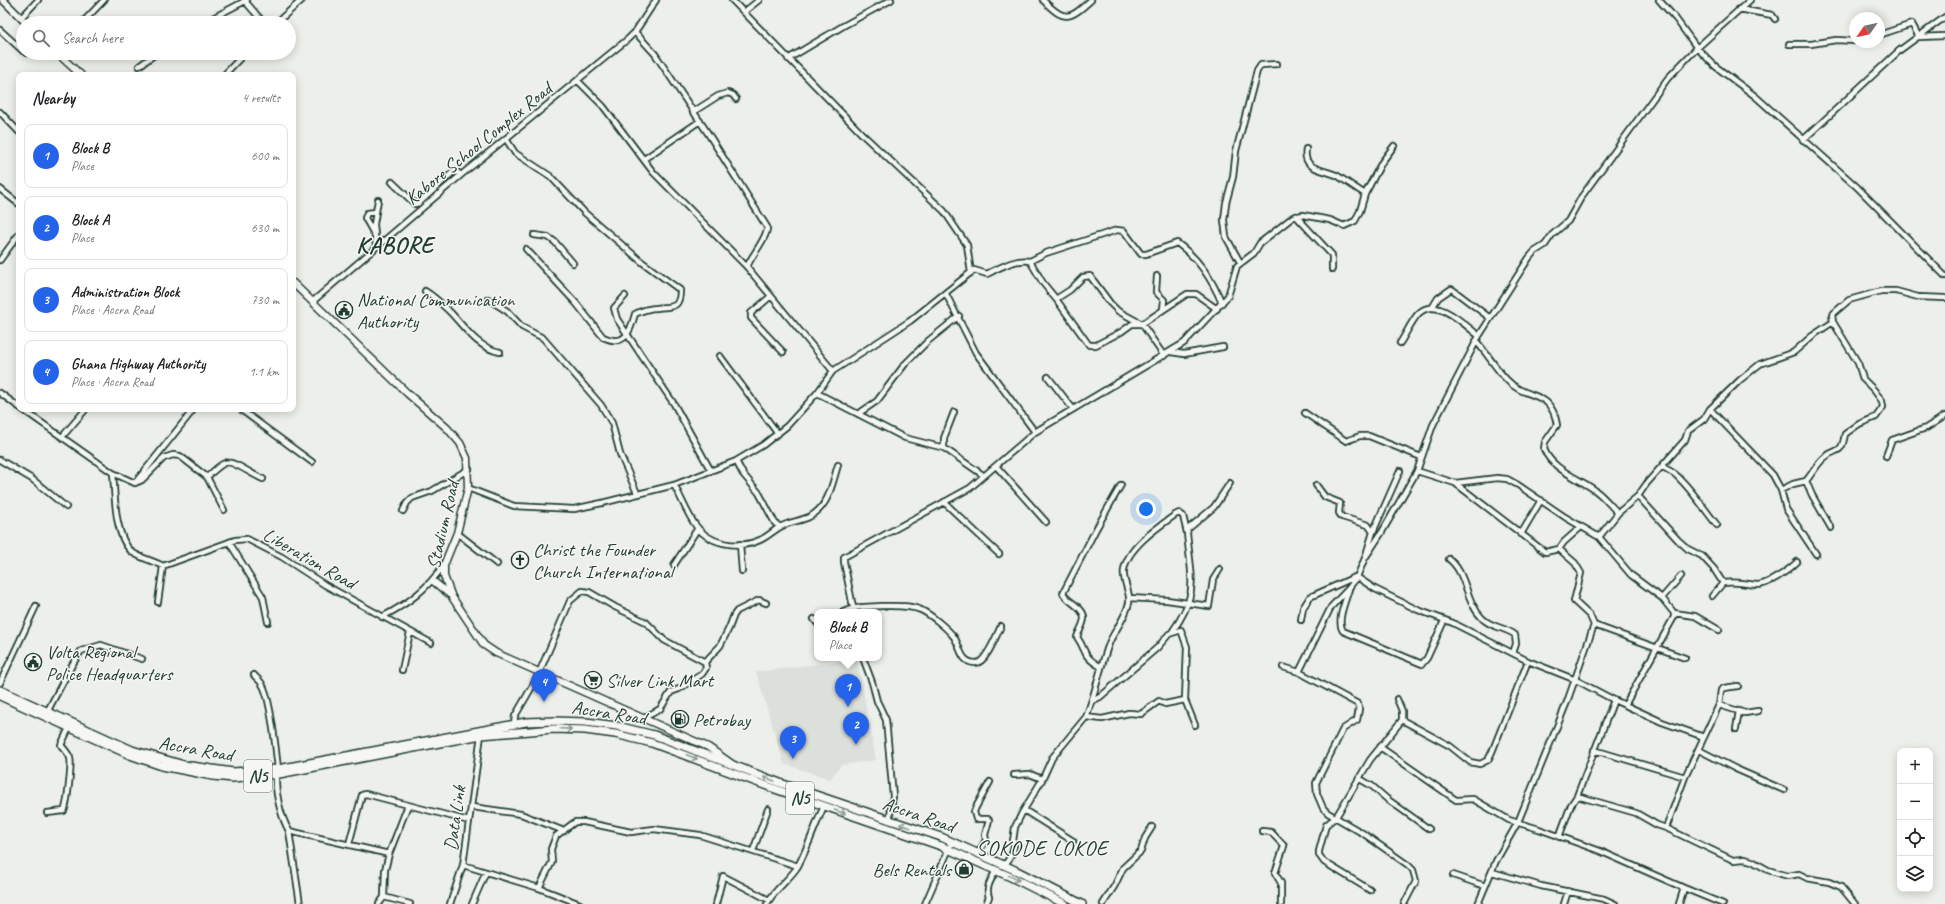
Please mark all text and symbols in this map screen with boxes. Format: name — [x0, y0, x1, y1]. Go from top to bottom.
north arrow — [1849, 12, 1885, 48]
search box — [16, 16, 296, 60]
icon: search — [30, 27, 52, 49]
text: Search here — [62, 29, 123, 48]
street label: Kabore School Complex Road — [400, 75, 560, 210]
text: Nearby — [32, 88, 75, 109]
text: 4 results — [242, 90, 280, 106]
text: Block B — [71, 139, 110, 158]
text: 1 — [43, 148, 49, 164]
text: 600 m — [251, 148, 279, 164]
text: Place — [71, 158, 94, 174]
text: Block A — [71, 211, 109, 230]
text: 2 — [43, 220, 49, 236]
text: 630 m — [251, 220, 279, 236]
text: Place — [71, 230, 94, 246]
district label: KABORE — [356, 231, 436, 260]
text: Administration Block — [71, 283, 179, 302]
place label: National Communication Authority — [357, 288, 516, 334]
text: 3 — [43, 292, 49, 308]
text: 730 m — [251, 292, 279, 308]
public building icon: National Communication Authority — [334, 300, 354, 320]
text: Place · Accra Road — [71, 302, 154, 318]
text: Ghana Highway Authority — [71, 355, 205, 374]
text: 4 — [43, 364, 49, 380]
text: 1.1 km — [249, 364, 279, 380]
text: Place · Accra Road — [71, 374, 154, 390]
street label: Stadium Road — [421, 476, 466, 571]
your location — [1136, 499, 1156, 519]
street label: Liberation Road — [259, 523, 363, 597]
place label: Christ the Founder Church International — [533, 538, 676, 584]
church icon: Christ the Founder Church International — [510, 550, 530, 570]
popup — [814, 609, 882, 661]
text: Block B — [829, 618, 867, 637]
text: Place — [829, 637, 852, 653]
place label: Volta Regional Police Headquarters — [46, 640, 174, 686]
public building icon: Volta Regional Police Headquarters — [23, 652, 43, 672]
pin: 4 — [531, 669, 557, 702]
place label: Silver Link Mart — [606, 669, 715, 693]
supermarket icon: Silver Link Mart — [583, 670, 603, 690]
pin: 1 — [835, 674, 861, 707]
street label: Accra Road — [570, 695, 651, 731]
place label: Petrobay — [693, 708, 752, 732]
fuel station icon: Petrobay — [670, 709, 690, 729]
pin: 2 — [843, 712, 869, 745]
one-way arrow — [559, 725, 572, 733]
pin: 3 — [780, 726, 806, 759]
street label: Accra Road — [157, 731, 238, 768]
map controls — [1897, 748, 1933, 892]
button: + — [1897, 748, 1933, 784]
one-way arrow — [685, 754, 697, 762]
road number: N5 — [244, 760, 272, 792]
one-way arrow — [764, 774, 776, 782]
street label: Data Link — [439, 782, 472, 852]
road number: N5 — [786, 782, 814, 814]
button: − — [1897, 784, 1933, 820]
street label: Accra Road — [879, 791, 961, 840]
one-way arrow — [833, 809, 846, 816]
button: locate — [1897, 820, 1933, 856]
one-way arrow — [900, 822, 912, 830]
district label: SOKODE LOKOE — [976, 835, 1110, 861]
button: layers — [1897, 856, 1933, 892]
place label: Bels Rentals — [873, 858, 953, 882]
shop icon: Bels Rentals — [954, 859, 974, 879]
one-way arrow — [1007, 875, 1019, 882]

